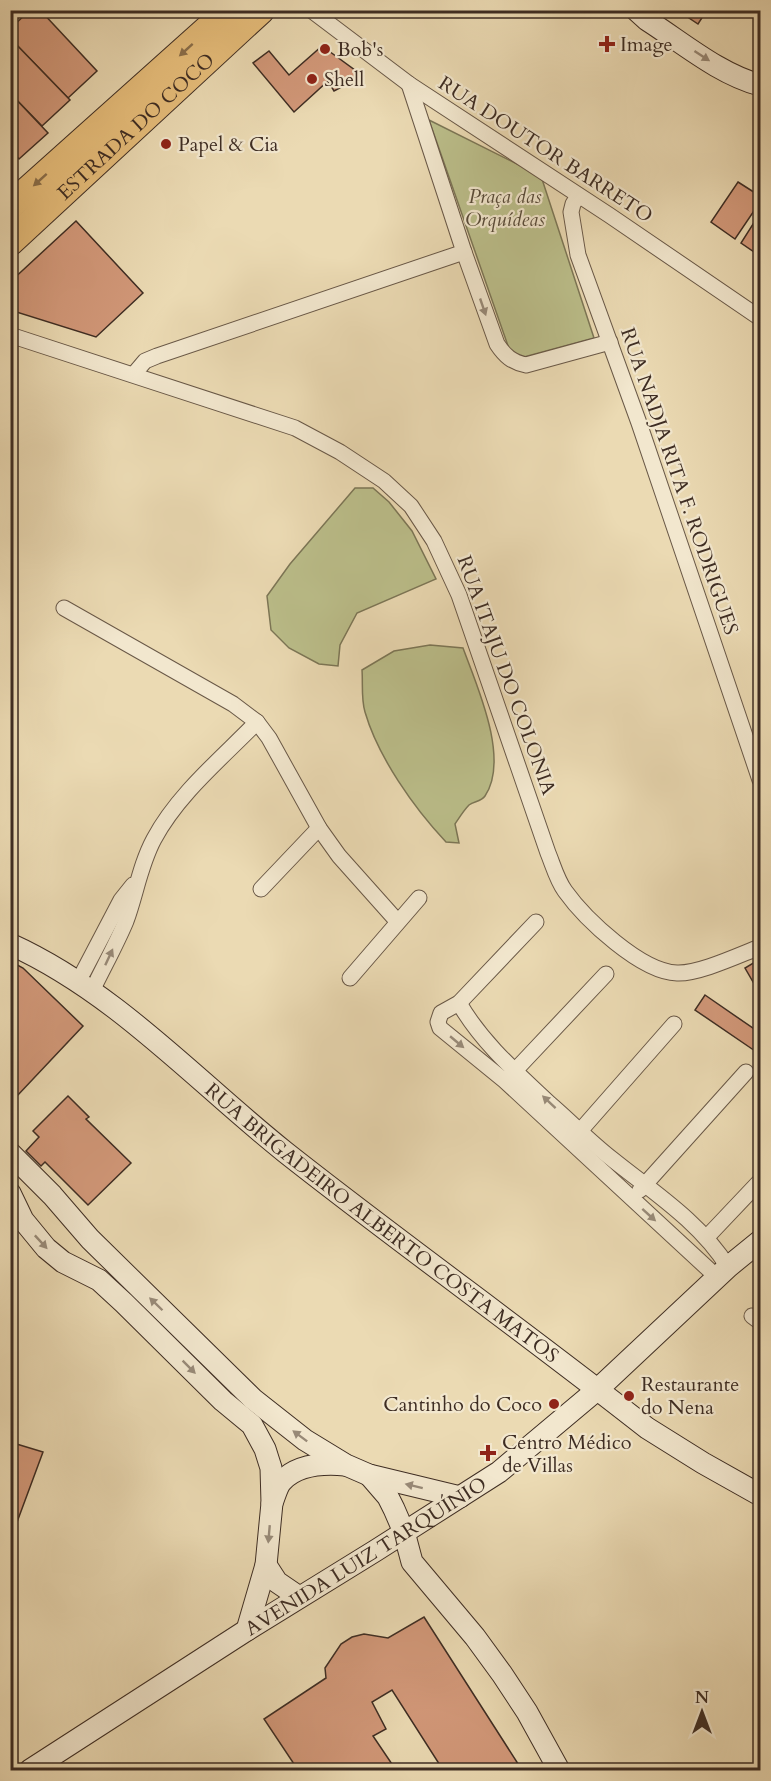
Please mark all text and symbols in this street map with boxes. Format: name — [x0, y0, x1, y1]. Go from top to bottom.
place label: Image — [620, 31, 673, 58]
marker: Image — [598, 35, 616, 53]
place label: Bob's — [337, 36, 383, 63]
marker: Bob's — [318, 42, 332, 56]
one-way arrow — [179, 43, 194, 56]
street label: ESTRADA DO COCO — [51, 47, 220, 206]
one-way arrow — [693, 50, 709, 62]
place label: Shell — [324, 66, 364, 93]
street label: RUA DOUTOR BARRETO — [433, 70, 658, 229]
marker: Shell — [305, 72, 319, 86]
place label: Papel & Cia — [178, 131, 279, 158]
marker: Papel & Cia — [159, 137, 173, 151]
one-way arrow — [33, 173, 48, 187]
park label: Praça das Orquídeas — [465, 183, 545, 233]
one-way arrow — [479, 298, 489, 316]
street label: RUA NADJA RITA F. RODRIGUES — [614, 324, 745, 638]
street label: RUA ITAJU DO COLONIA — [451, 552, 563, 799]
one-way arrow — [104, 948, 113, 965]
one-way arrow — [449, 1035, 464, 1048]
street label: RUA BRIGADEIRO ALBERTO COSTA MATOS — [199, 1077, 564, 1369]
one-way arrow — [541, 1095, 556, 1109]
one-way arrow — [641, 1208, 656, 1221]
one-way arrow — [34, 1235, 48, 1250]
one-way arrow — [150, 1298, 164, 1312]
one-way arrow — [182, 1359, 196, 1374]
place label: Restaurante do Nena — [641, 1371, 739, 1421]
marker: Restaurante do Nena — [622, 1389, 636, 1403]
place label: Cantinho do Coco — [383, 1391, 542, 1418]
marker: Cantinho do Coco — [547, 1397, 561, 1411]
place label: Centro Médico de Villas — [502, 1429, 632, 1479]
one-way arrow — [292, 1430, 308, 1442]
marker: Centro Médico de Villas — [479, 1444, 497, 1462]
street label: AVENIDA LUIZ TARQUÍNIO — [240, 1470, 492, 1642]
one-way arrow — [405, 1481, 423, 1491]
one-way arrow — [264, 1525, 274, 1544]
north arrow — [672, 1682, 732, 1742]
text: N — [695, 1687, 709, 1709]

